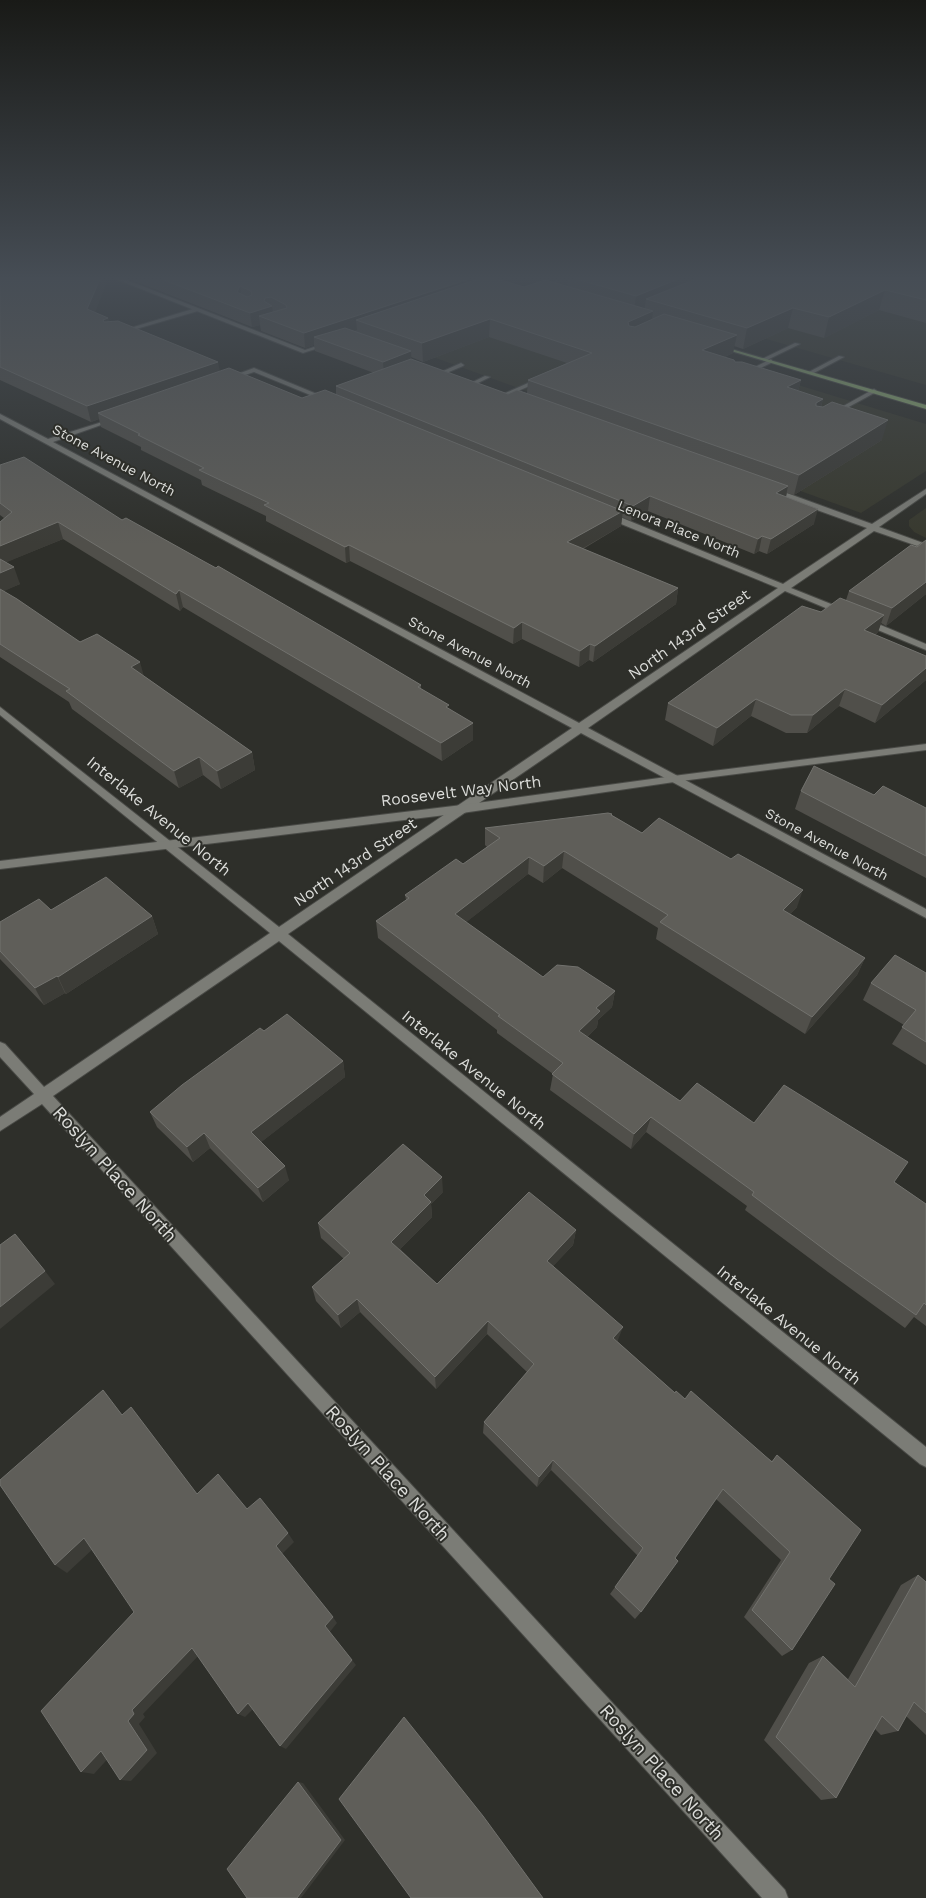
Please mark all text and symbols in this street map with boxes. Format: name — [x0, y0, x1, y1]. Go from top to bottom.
street label: Stone Avenue North — [50, 421, 178, 499]
street label: Lenora Place North — [615, 497, 743, 561]
street label: North 143rd Street — [624, 585, 754, 683]
street label: Stone Avenue North — [406, 613, 534, 691]
street label: Interlake Avenue North — [83, 752, 235, 880]
street label: Roosevelt Way North — [380, 772, 542, 810]
street label: Stone Avenue North — [763, 805, 891, 883]
street label: North 143rd Street — [290, 814, 420, 910]
street label: Interlake Avenue North — [398, 1006, 550, 1134]
street label: Roslyn Place North — [48, 1101, 182, 1247]
street label: Interlake Avenue North — [713, 1261, 865, 1389]
street label: Roslyn Place North — [321, 1400, 455, 1546]
street label: Roslyn Place North — [595, 1699, 729, 1845]

